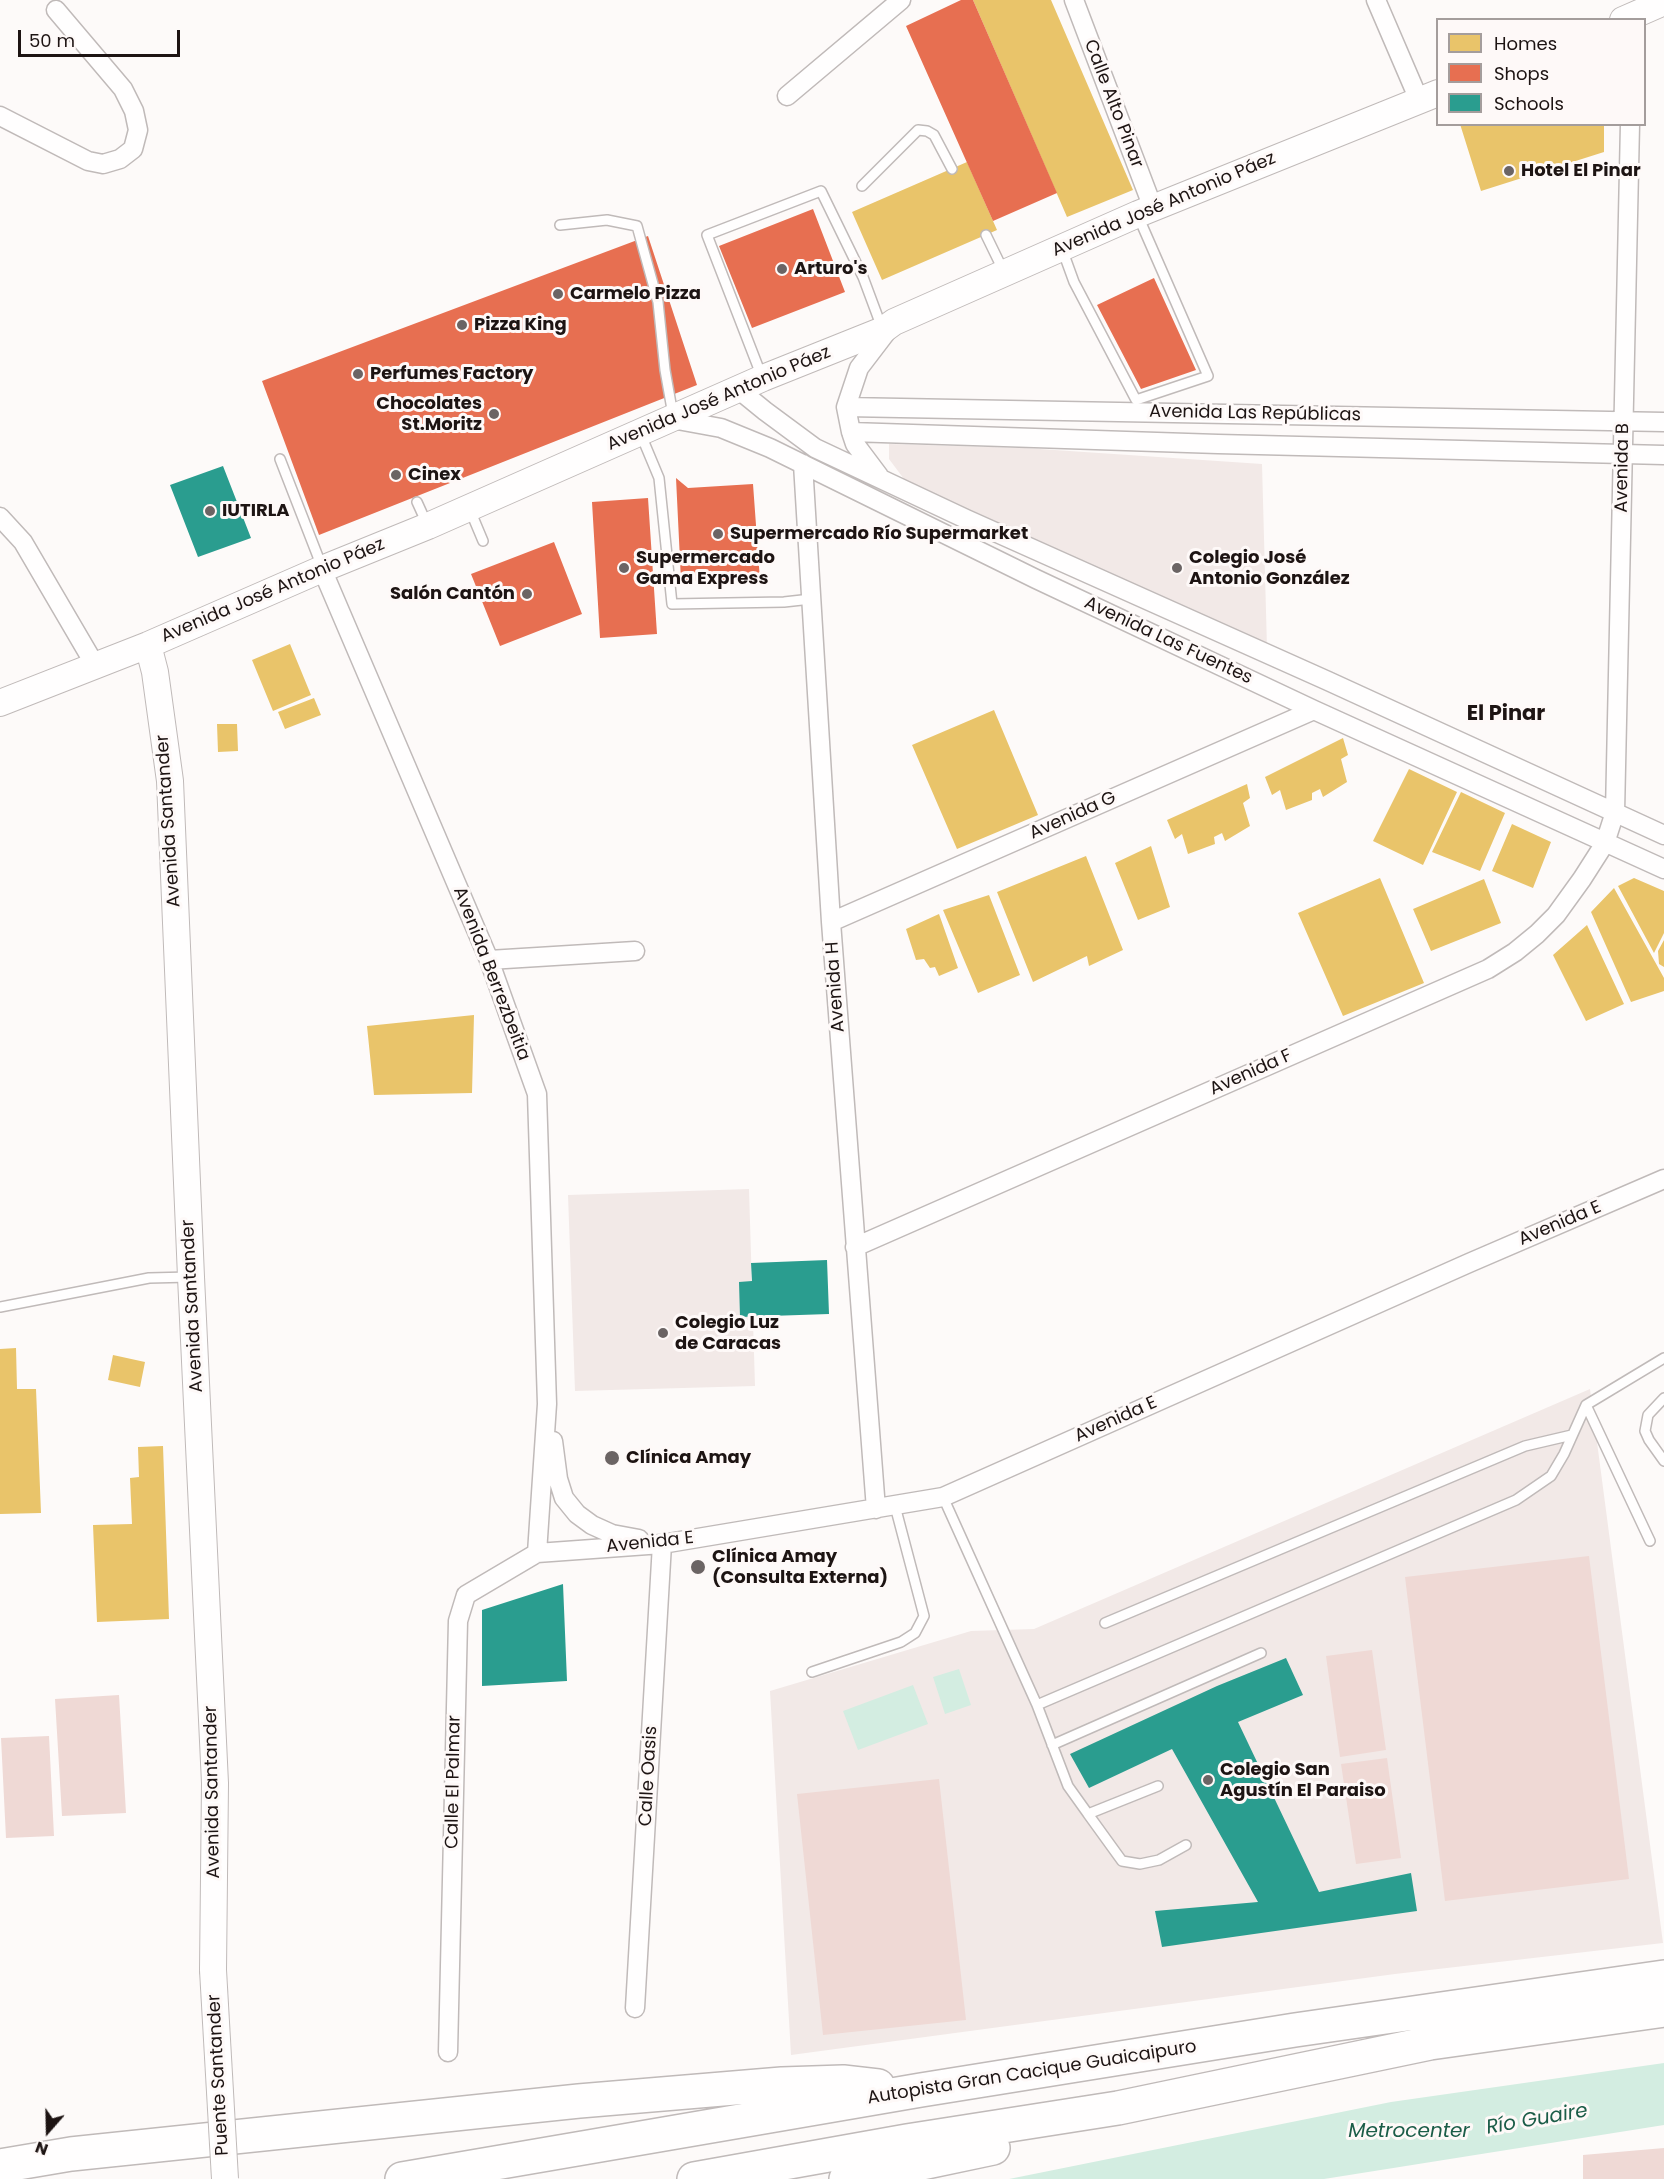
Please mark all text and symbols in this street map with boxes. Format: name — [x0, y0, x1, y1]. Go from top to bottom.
scale bar — [21, 18, 183, 56]
legend — [1436, 18, 1646, 126]
text: 50 m — [29, 28, 75, 53]
text: Homes — [1494, 31, 1557, 56]
street label: Calle Alto Pinar — [1079, 37, 1147, 171]
text: Shops — [1494, 61, 1549, 86]
text: Schools — [1494, 91, 1564, 116]
street label: Avenida José Antonio Páez — [1049, 148, 1279, 262]
place label: Hotel El Pinar — [1521, 160, 1641, 182]
marker: Hotel El Pinar — [1502, 164, 1516, 178]
place label: Arturo's — [794, 258, 868, 280]
marker: Arturo's — [775, 262, 789, 276]
place label: Carmelo Pizza — [570, 283, 701, 305]
marker: Carmelo Pizza — [551, 287, 565, 301]
place label: Pizza King — [474, 314, 567, 336]
marker: Pizza King — [455, 318, 469, 332]
street label: Avenida José Antonio Páez — [604, 342, 834, 456]
place label: Perfumes Factory — [370, 363, 533, 385]
marker: Perfumes Factory — [351, 367, 365, 381]
place label: Chocolates St.Moritz — [376, 393, 482, 436]
street label: Avenida Las Repúblicas — [1149, 401, 1361, 427]
marker: Chocolates St.Moritz — [487, 407, 501, 421]
street label: Avenida B — [1611, 423, 1635, 513]
place label: Cinex — [408, 464, 461, 486]
marker: Cinex — [389, 468, 403, 482]
place label: IUTIRLA — [222, 500, 290, 522]
marker: IUTIRLA — [203, 504, 217, 518]
place label: Supermercado Río Supermarket — [730, 523, 1028, 545]
marker: Supermercado Río Supermarket — [711, 527, 725, 541]
street label: Avenida José Antonio Páez — [158, 534, 388, 648]
place label: Supermercado Gama Express — [636, 547, 775, 590]
place label: Colegio José Antonio González — [1189, 547, 1350, 590]
marker: Supermercado Gama Express — [617, 561, 631, 575]
marker: Colegio José Antonio González — [1170, 561, 1184, 575]
place label: Salón Cantón — [390, 583, 515, 605]
marker: Salón Cantón — [520, 587, 534, 601]
street label: Avenida Las Fuentes — [1081, 593, 1255, 689]
district label: El Pinar — [1467, 702, 1545, 728]
street label: Avenida Santander — [152, 734, 186, 908]
street label: Avenida G — [1026, 787, 1120, 845]
street label: Avenida Berrezbeitia — [448, 884, 534, 1064]
street label: Avenida H — [822, 941, 850, 1033]
street label: Avenida F — [1207, 1045, 1295, 1101]
street label: Avenida E — [1515, 1197, 1605, 1251]
street label: Avenida Santander — [178, 1219, 208, 1393]
place label: Colegio Luz de Caracas — [675, 1312, 781, 1354]
marker: Colegio Luz de Caracas — [656, 1326, 670, 1340]
street label: Avenida E — [1072, 1392, 1160, 1448]
place label: Clínica Amay — [626, 1447, 751, 1469]
marker: Clínica Amay — [603, 1449, 621, 1467]
street label: Avenida E — [605, 1528, 695, 1558]
place label: Clínica Amay (Consulta Externa) — [712, 1546, 888, 1588]
marker: Clínica Amay (Consulta Externa) — [689, 1558, 707, 1576]
street label: Avenida Santander — [201, 1705, 225, 1879]
street label: Calle El Palmar — [442, 1715, 466, 1849]
street label: Calle Oasis — [636, 1725, 662, 1827]
place label: Colegio San Agustín El Paraiso — [1220, 1759, 1386, 1802]
marker: Colegio San Agustín El Paraiso — [1201, 1773, 1215, 1787]
street label: Puente Santander — [204, 1994, 234, 2156]
street label: Autopista Gran Cacique Guaicaipuro — [866, 2036, 1198, 2110]
water label: Río Guaire — [1484, 2099, 1590, 2141]
north arrow — [18, 2101, 78, 2161]
water label: Metrocenter — [1348, 2120, 1470, 2144]
text: N — [32, 2136, 51, 2161]

